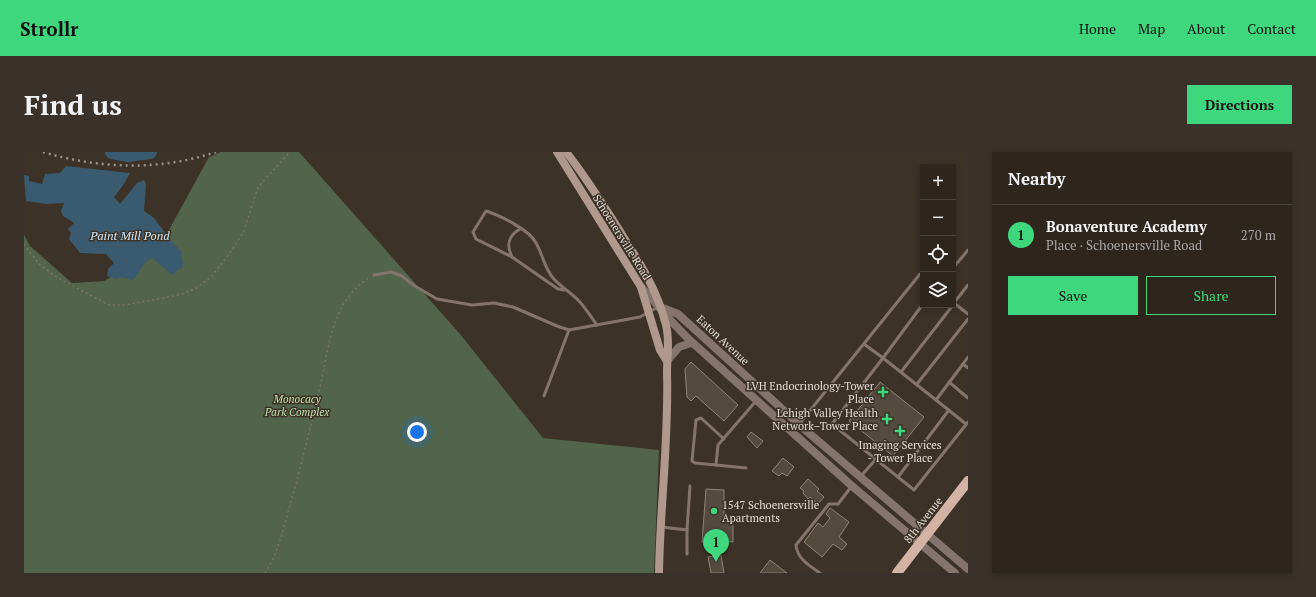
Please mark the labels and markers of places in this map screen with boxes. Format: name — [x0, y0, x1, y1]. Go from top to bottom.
place label: LVH Endocrinology-Tower Place — [746, 379, 875, 406]
marker: LVH Endocrinology-Tower Place — [877, 386, 889, 398]
place label: Lehigh Valley Health Network–Tower Place — [772, 406, 879, 433]
marker: Lehigh Valley Health Network–Tower Place — [881, 413, 893, 425]
marker: Imaging Services - Tower Place — [894, 425, 906, 437]
place label: Imaging Services - Tower Place — [859, 438, 942, 465]
place label: 1547 Schoenersville Apartments — [722, 498, 820, 525]
marker: 1547 Schoenersville Apartments — [709, 506, 719, 516]
pin: 1 — [703, 529, 729, 562]

